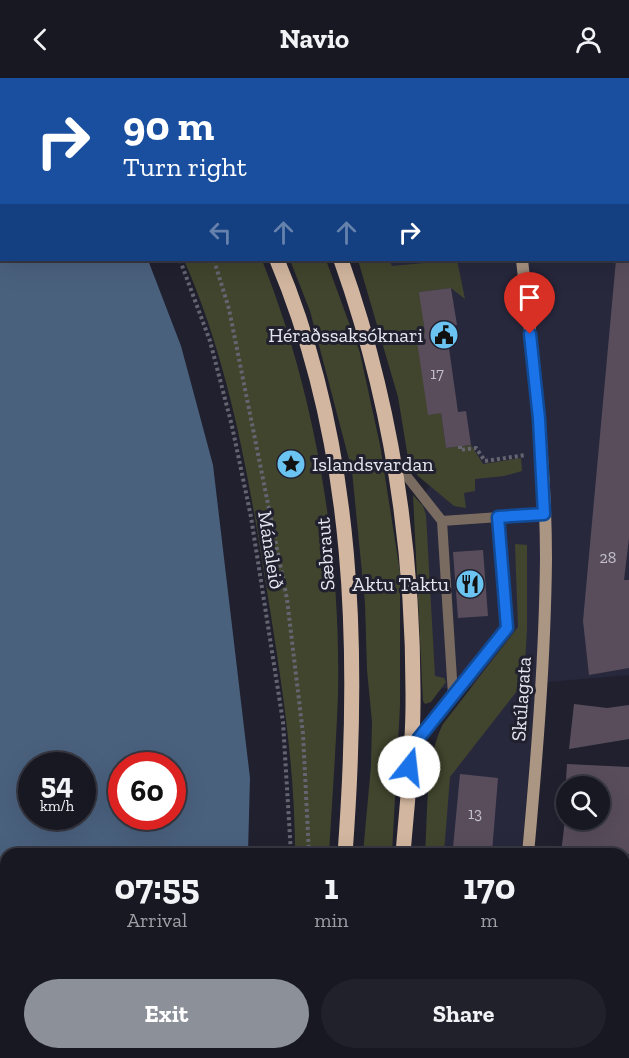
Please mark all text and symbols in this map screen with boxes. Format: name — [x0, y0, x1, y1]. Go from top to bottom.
icon: back — [24, 23, 57, 56]
text: Navio — [280, 23, 349, 55]
icon: person — [572, 23, 605, 56]
text: 90 m — [123, 100, 214, 151]
icon: right — [24, 102, 102, 180]
text: Turn right — [123, 151, 247, 183]
icon: left — [204, 216, 237, 249]
icon: ahead — [267, 216, 300, 249]
icon: ahead — [330, 216, 363, 249]
icon: right — [393, 216, 426, 249]
pin — [504, 272, 555, 334]
icon: arrive — [513, 281, 546, 314]
public building icon: Héraðssaksóknari — [428, 319, 460, 351]
place label: Héraðssaksóknari — [268, 323, 423, 347]
house number: 17 — [430, 364, 444, 383]
place icon: Islandsvardan — [275, 448, 307, 480]
place label: Islandsvardan — [312, 452, 434, 476]
street label: Mánaleið — [253, 509, 289, 591]
street label: Sæbraut — [310, 516, 340, 591]
house number: 28 — [600, 548, 616, 567]
restaurant icon: Aktu Taktu — [454, 568, 486, 600]
place label: Aktu Taktu — [352, 572, 449, 596]
street label: Skúlagata — [506, 655, 536, 742]
position arrow — [377, 735, 441, 799]
speed limit sign: 60 — [108, 752, 186, 830]
text: 54 — [41, 766, 73, 802]
map controls — [556, 776, 610, 830]
button: search — [556, 776, 610, 830]
text: km/h — [40, 797, 74, 815]
house number: 13 — [468, 804, 482, 823]
text: 07:55 — [115, 865, 200, 908]
text: 1 — [324, 865, 339, 908]
text: 170 — [463, 865, 515, 908]
text: Arrival — [127, 908, 187, 932]
text: min — [314, 908, 349, 932]
text: m — [481, 908, 498, 932]
button: Exit — [24, 979, 309, 1048]
button: Share — [321, 979, 606, 1048]

